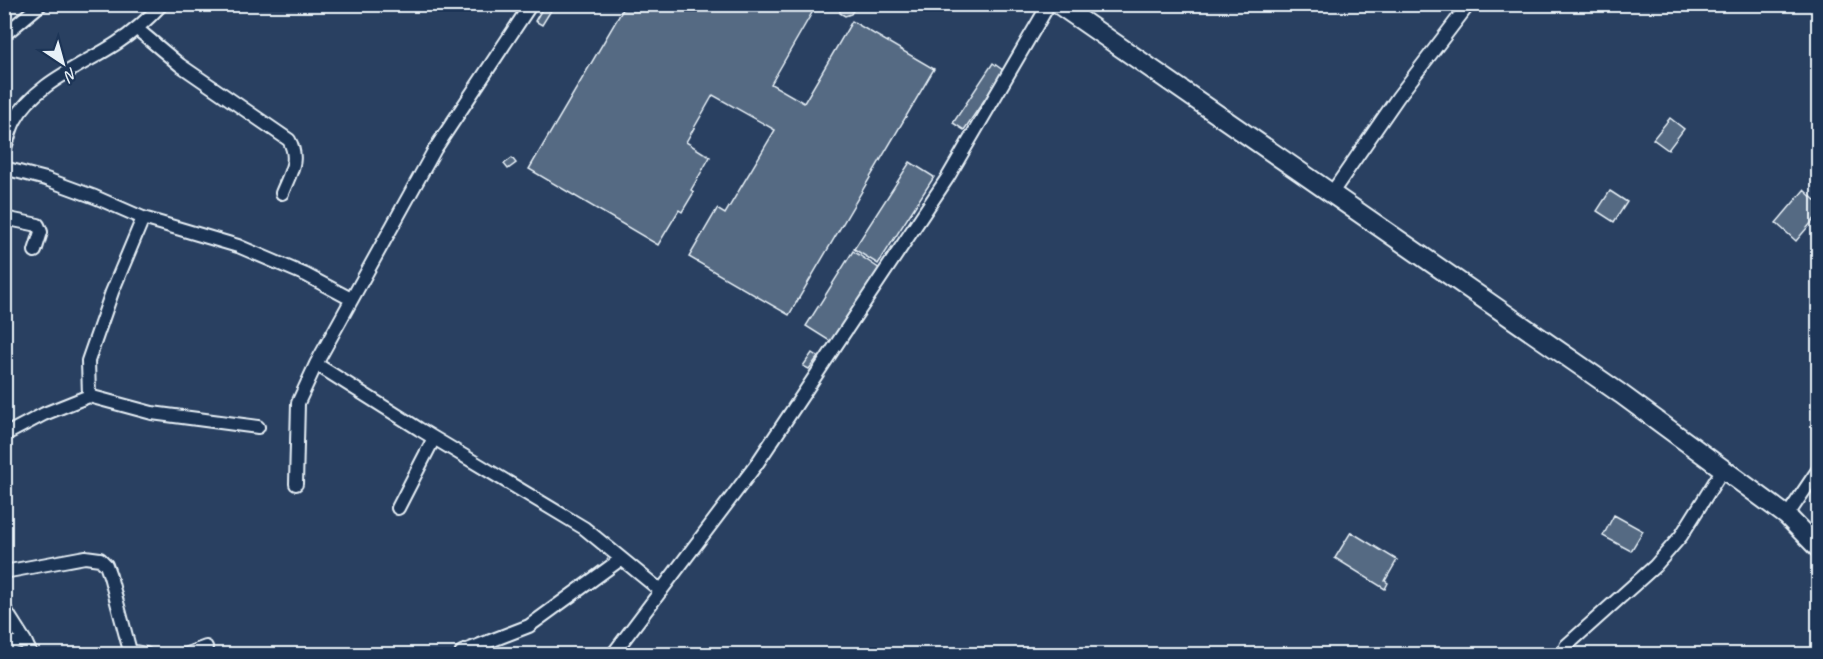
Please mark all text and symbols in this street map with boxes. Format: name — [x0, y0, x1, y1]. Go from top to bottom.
north arrow — [33, 33, 93, 93]
text: N — [59, 63, 81, 87]

